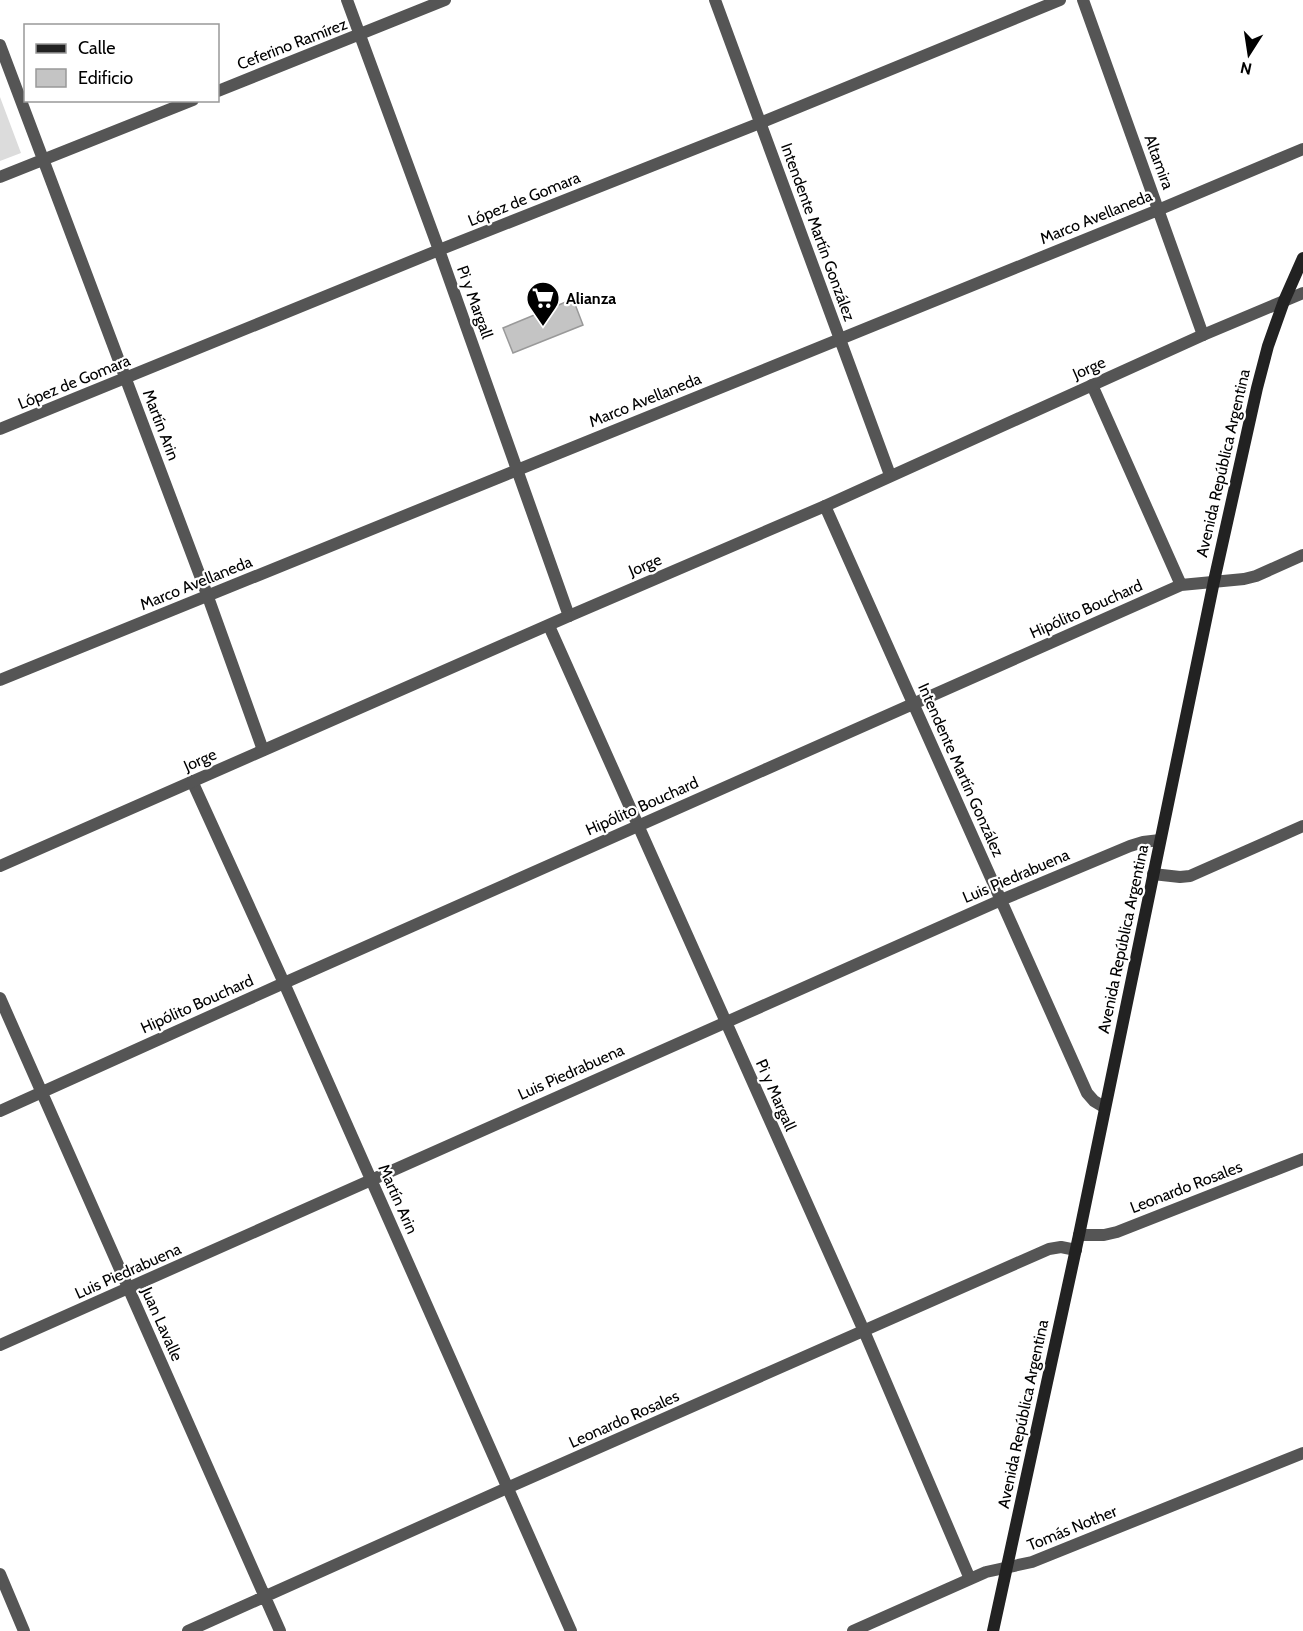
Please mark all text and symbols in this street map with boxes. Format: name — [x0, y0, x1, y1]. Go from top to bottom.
street label: Ceferino Ramírez — [234, 14, 350, 74]
legend — [24, 24, 219, 102]
north arrow — [1219, 24, 1279, 84]
text: Calle — [78, 37, 115, 59]
text: N — [1238, 58, 1253, 79]
text: Edificio — [78, 67, 133, 89]
street label: Altamira — [1140, 132, 1178, 192]
street label: Intendente Martín González — [777, 140, 859, 324]
street label: López de Gomara — [465, 168, 583, 230]
street label: Marco Avellaneda — [1037, 186, 1155, 248]
street label: Pi y Margall — [453, 263, 497, 341]
supermarket icon: Alianza — [525, 280, 561, 327]
place label: Alianza — [566, 289, 616, 308]
street label: López de Gomara — [15, 351, 133, 413]
street label: Jorge — [1069, 352, 1108, 384]
street label: Avenida República Argentina — [1192, 367, 1254, 559]
street label: Marco Avellaneda — [586, 369, 704, 431]
street label: Martín Arin — [139, 387, 183, 463]
street label: Jorge — [625, 550, 664, 581]
street label: Marco Avellaneda — [137, 552, 255, 614]
street label: Hipólito Bouchard — [1027, 576, 1145, 642]
street label: Intendente Martín González — [914, 680, 1008, 860]
street label: Jorge — [180, 744, 219, 776]
street label: Hipólito Bouchard — [583, 773, 701, 839]
street label: Avenida República Argentina — [1094, 843, 1152, 1035]
street label: Luis Piedrabuena — [960, 845, 1073, 907]
street label: Hipólito Bouchard — [138, 971, 256, 1037]
street label: Luis Piedrabuena — [515, 1040, 627, 1104]
street label: Pi y Margall — [752, 1056, 800, 1134]
street label: Leonardo Rosales — [1127, 1157, 1245, 1217]
street label: Martín Arin — [374, 1161, 422, 1237]
street label: Luis Piedrabuena — [72, 1239, 184, 1303]
street label: Juan Lavalle — [137, 1283, 187, 1364]
street label: Avenida República Argentina — [994, 1318, 1052, 1510]
street label: Leonardo Rosales — [566, 1386, 682, 1452]
street label: Tomás Nother — [1024, 1501, 1120, 1555]

